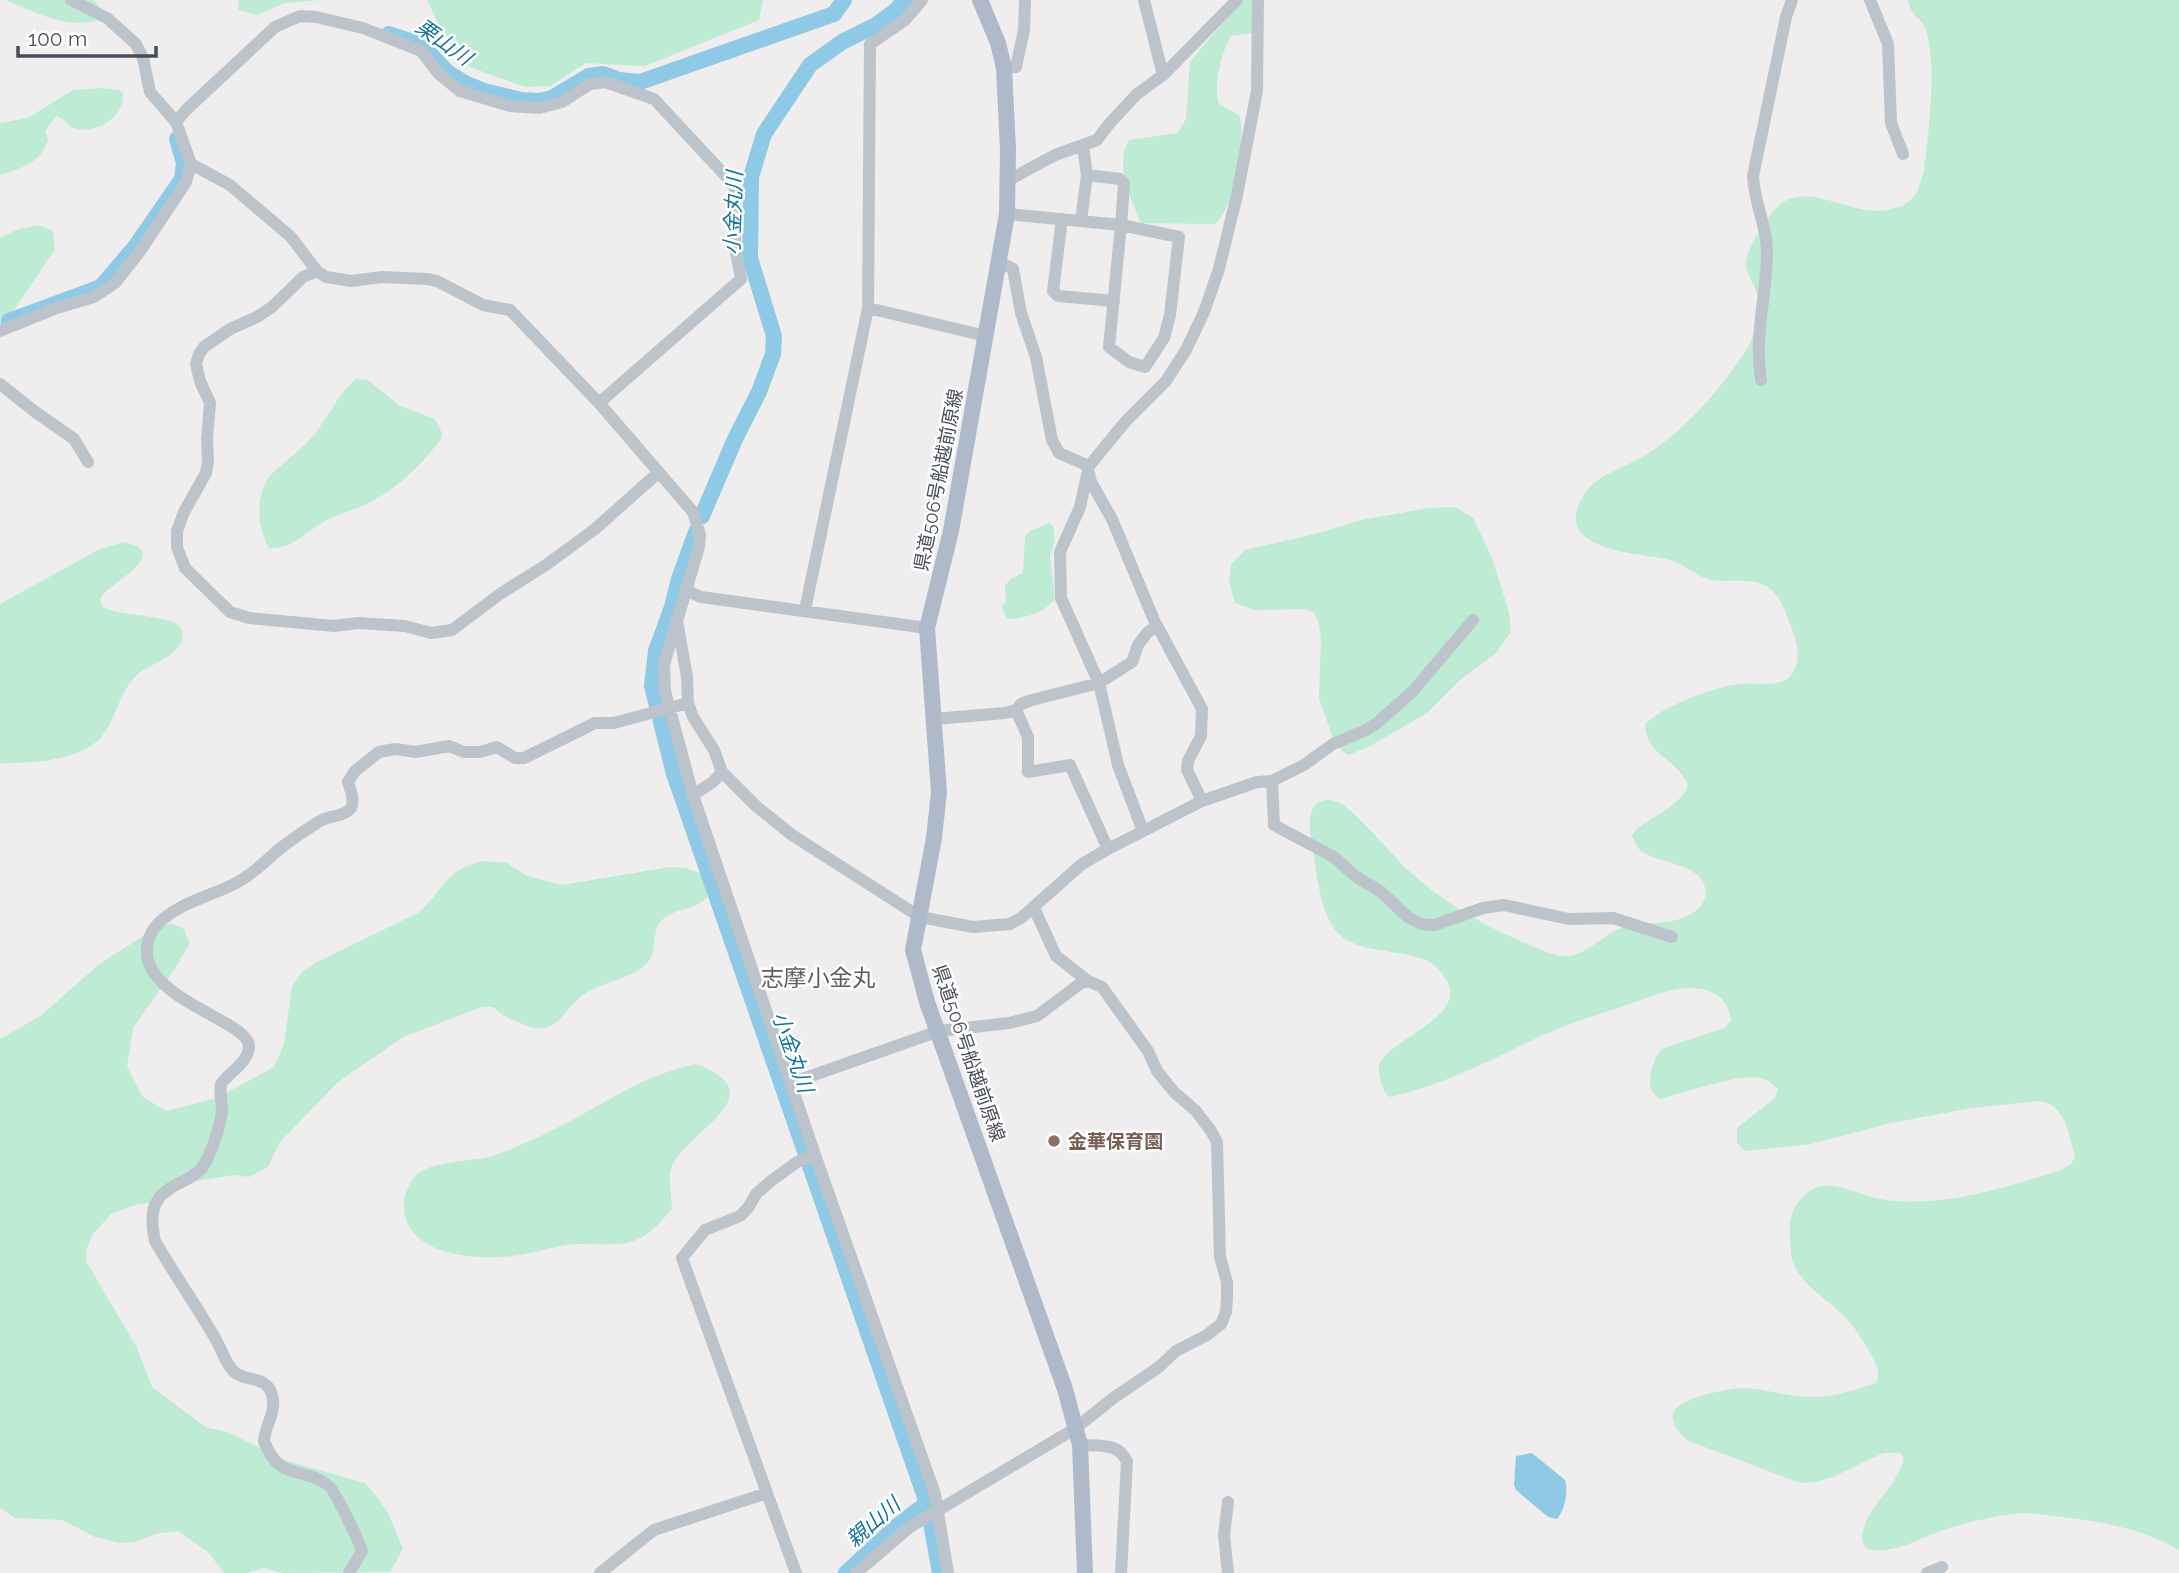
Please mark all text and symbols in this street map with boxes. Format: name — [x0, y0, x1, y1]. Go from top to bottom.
scale bar — [18, 14, 156, 58]
water label: 栗山川 — [411, 14, 479, 71]
text: 100 m — [28, 26, 87, 51]
water label: 小金丸川 — [719, 169, 747, 255]
street label: 県道506号船越前原線 — [910, 387, 966, 573]
street label: 県道506号船越前原線 — [928, 962, 1010, 1144]
district label: 志摩小金丸 — [761, 964, 876, 991]
water label: 小金丸川 — [768, 1008, 819, 1098]
place label: 金華保育園 — [1068, 1130, 1163, 1152]
marker: 金華保育園 — [1046, 1133, 1062, 1149]
water label: 親山川 — [841, 1491, 906, 1552]

